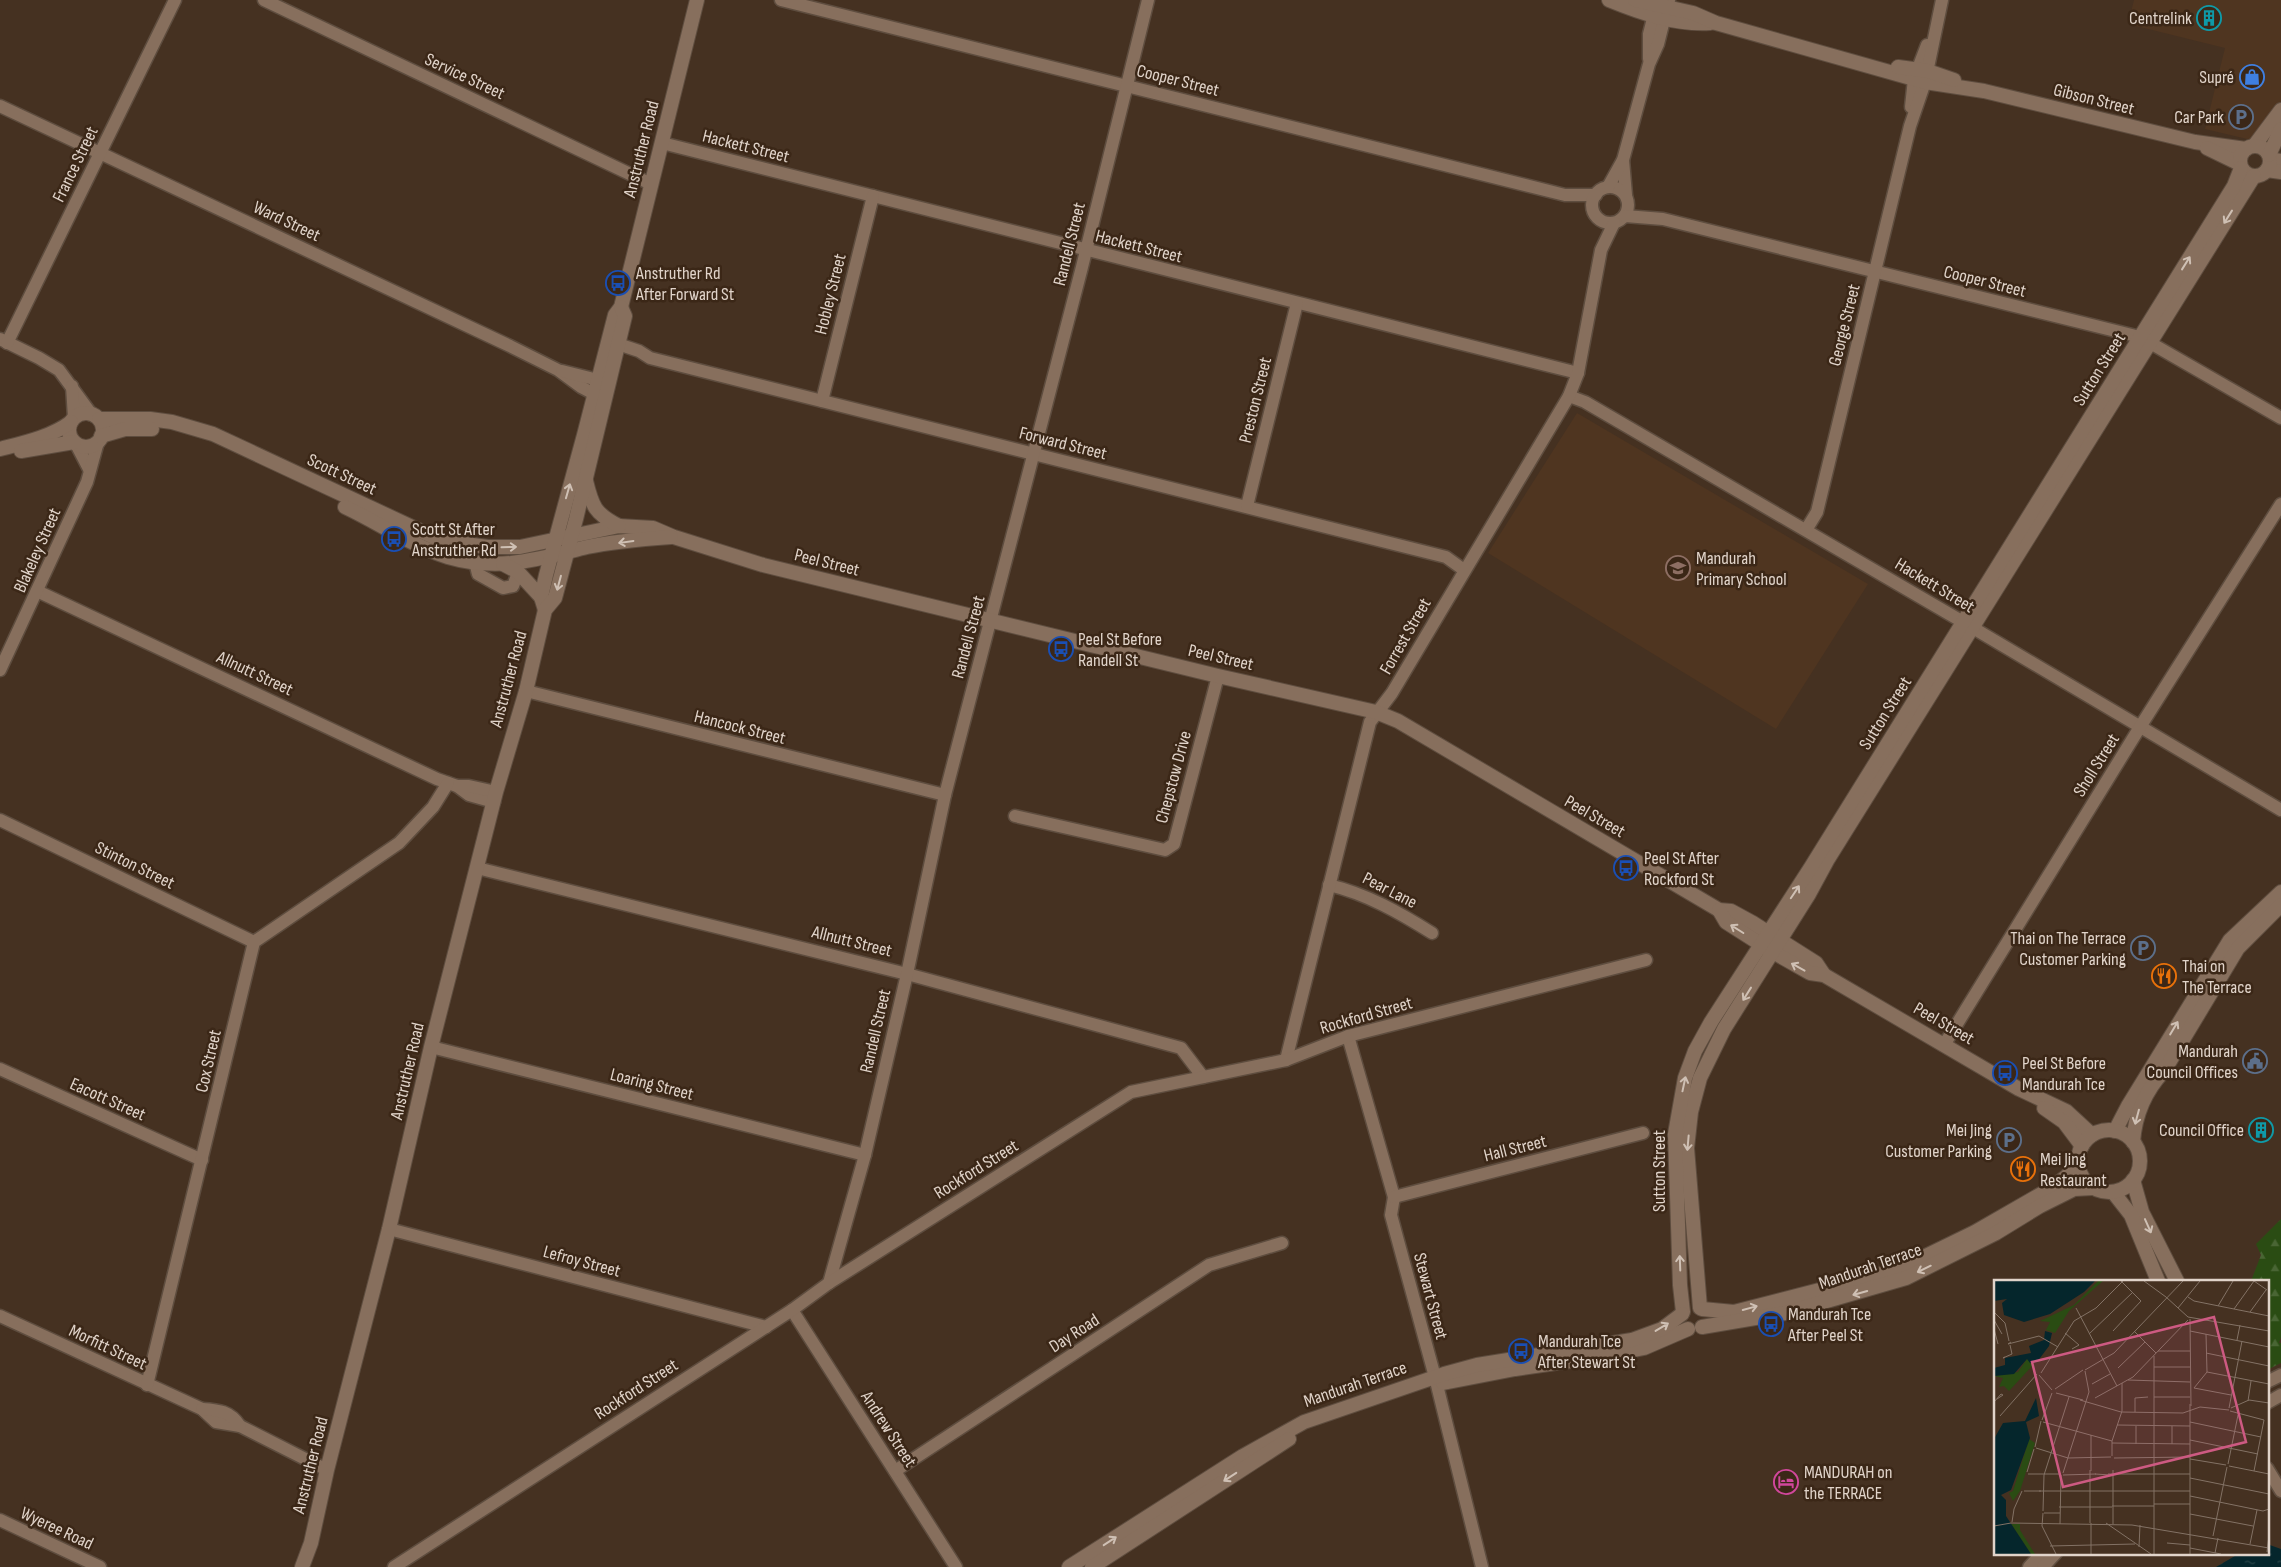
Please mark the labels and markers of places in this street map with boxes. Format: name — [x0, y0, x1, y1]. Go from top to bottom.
building icon: Centrelink — [2196, 5, 2222, 31]
place label: Centrelink — [2129, 8, 2192, 29]
shop icon: Supré — [2239, 64, 2265, 90]
place label: Supré — [2199, 67, 2234, 88]
parking icon: Car Park — [2228, 104, 2254, 130]
place label: Car Park — [2174, 107, 2224, 128]
place label: Anstruther Rd After Forward St — [635, 263, 735, 305]
bus stop icon: Anstruther Rd After Forward St — [605, 270, 631, 296]
place label: Scott St After Anstruther Rd — [411, 519, 496, 561]
bus stop icon: Scott St After Anstruther Rd — [381, 526, 407, 552]
place label: Mandurah Primary School — [1696, 548, 1787, 590]
school or university icon: Mandurah Primary School — [1665, 555, 1691, 581]
place label: Peel St Before Randell St — [1078, 629, 1162, 671]
bus stop icon: Peel St Before Randell St — [1048, 636, 1074, 662]
place label: Peel St After Rockford St — [1644, 848, 1719, 890]
bus stop icon: Peel St After Rockford St — [1613, 855, 1639, 881]
place label: Thai on The Terrace Customer Parking — [2010, 928, 2126, 970]
parking icon: Thai on The Terrace Customer Parking — [2130, 935, 2156, 961]
place label: Thai on The Terrace — [2182, 956, 2252, 998]
restaurant icon: Thai on The Terrace — [2151, 963, 2177, 989]
place label: Mandurah Council Offices — [2147, 1041, 2238, 1083]
public building icon: Mandurah Council Offices — [2242, 1048, 2268, 1074]
place label: Peel St Before Mandurah Tce — [2022, 1053, 2106, 1095]
bus stop icon: Peel St Before Mandurah Tce — [1992, 1060, 2018, 1086]
building icon: Council Office — [2248, 1117, 2274, 1143]
place label: Mei Jing Customer Parking — [1885, 1120, 1992, 1162]
place label: Council Office — [2159, 1120, 2244, 1141]
parking icon: Mei Jing Customer Parking — [1996, 1127, 2022, 1153]
place label: Mei Jing Restaurant — [2040, 1149, 2107, 1191]
restaurant icon: Mei Jing Restaurant — [2010, 1156, 2036, 1182]
place label: Mandurah Tce After Peel St — [1787, 1304, 1871, 1346]
bus stop icon: Mandurah Tce After Peel St — [1758, 1311, 1784, 1337]
place label: Mandurah Tce After Stewart St — [1537, 1331, 1636, 1373]
bus stop icon: Mandurah Tce After Stewart St — [1508, 1338, 1534, 1364]
place label: MANDURAH on the TERRACE — [1804, 1462, 1892, 1504]
hotel icon: MANDURAH on the TERRACE — [1773, 1469, 1799, 1495]

